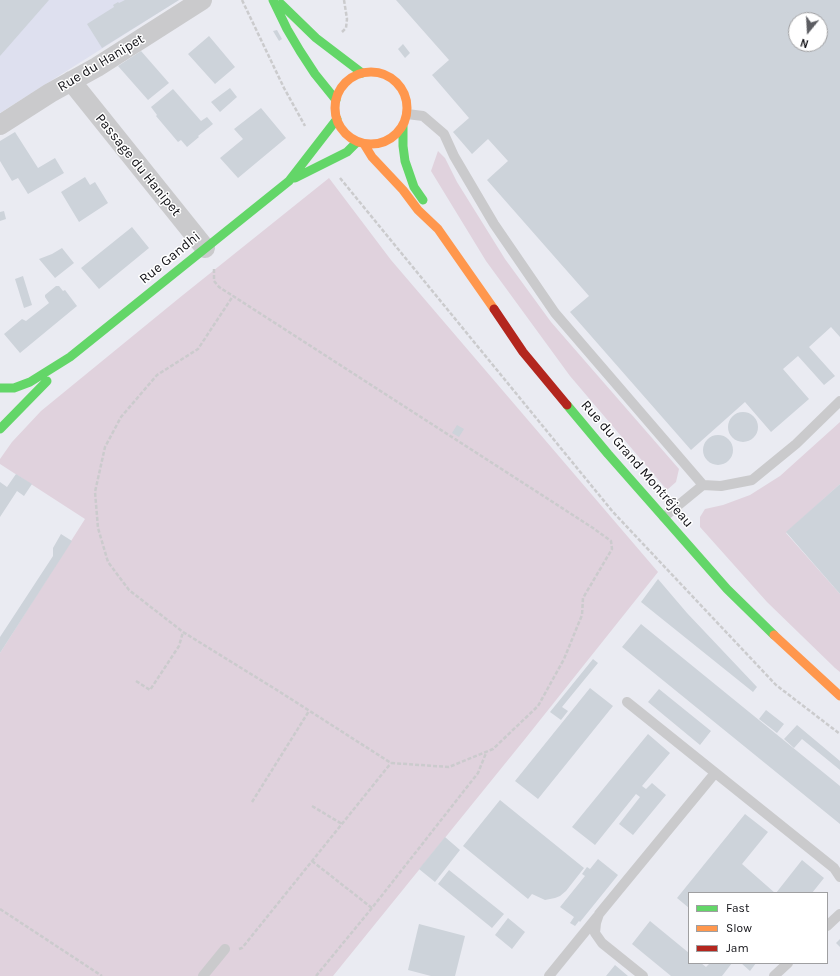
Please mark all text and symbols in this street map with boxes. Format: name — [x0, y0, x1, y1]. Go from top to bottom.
north arrow — [788, 12, 828, 52]
street label: Rue du Hanipet — [55, 31, 147, 95]
text: N — [799, 36, 810, 50]
street label: Passage du Hanipet — [92, 110, 184, 220]
street label: Rue Gandhi — [136, 228, 204, 288]
street label: Rue du Grand Montréjeau — [577, 397, 697, 531]
legend — [688, 892, 828, 964]
text: Fast — [726, 901, 749, 915]
text: Slow — [726, 921, 752, 935]
text: Jam — [726, 941, 749, 955]

